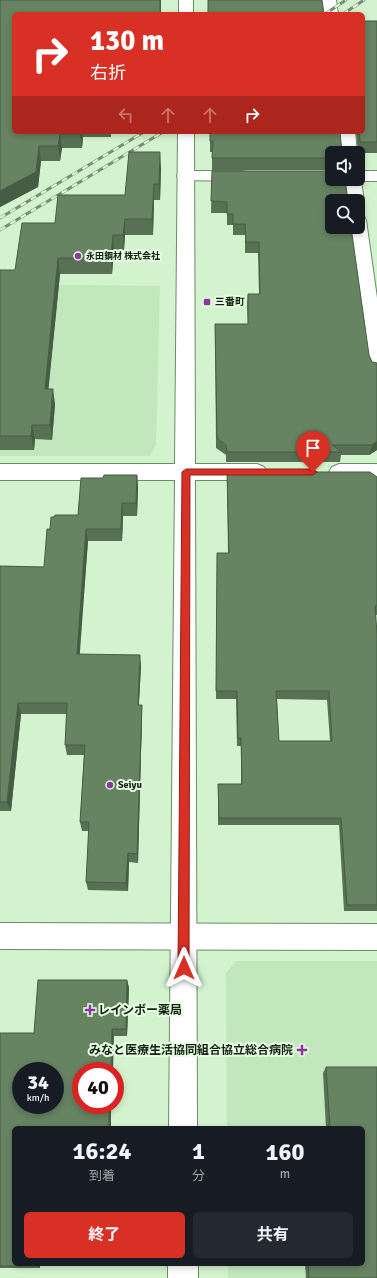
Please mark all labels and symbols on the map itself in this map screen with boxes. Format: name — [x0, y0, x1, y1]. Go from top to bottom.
place label: 永田鋼材 株式会社 — [86, 250, 160, 262]
marker: 永田鋼材 株式会社 — [73, 251, 83, 261]
place label: 三番町 — [215, 296, 245, 308]
marker: 三番町 — [202, 297, 212, 307]
pin — [296, 431, 330, 472]
place label: Seiyu — [118, 779, 142, 791]
marker: Seiyu — [105, 780, 115, 790]
position arrow — [163, 947, 205, 989]
place label: レインボー薬局 — [98, 1003, 182, 1018]
marker: レインボー薬局 — [85, 1005, 95, 1015]
place label: みなと医療生活協同組合協立総合病院 — [89, 1043, 293, 1058]
marker: みなと医療生活協同組合協立総合病院 — [296, 1044, 308, 1056]
speed limit sign: 40 — [72, 1062, 124, 1114]

